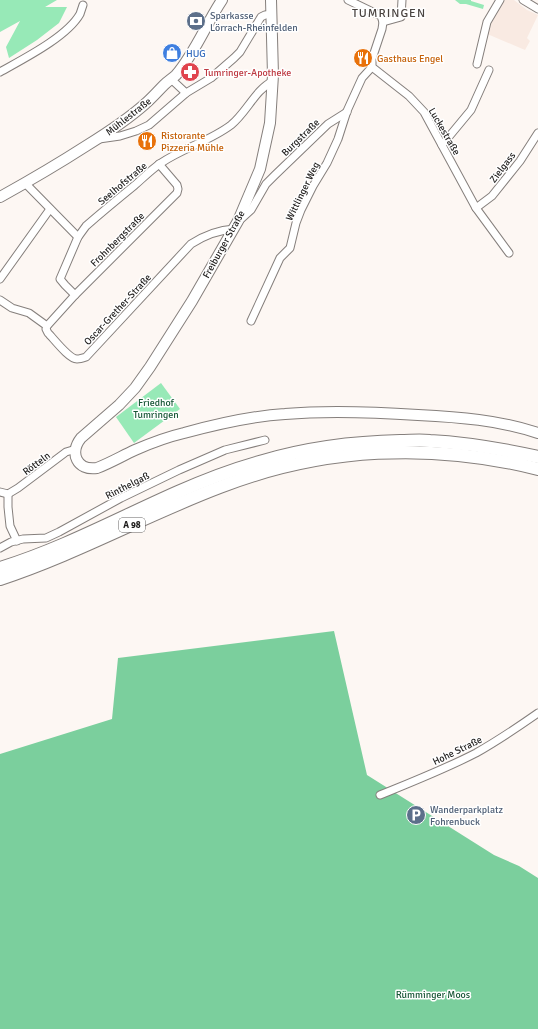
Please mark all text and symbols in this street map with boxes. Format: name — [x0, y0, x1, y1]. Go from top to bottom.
district label: TUMRINGEN — [352, 6, 426, 21]
bank icon: Sparkasse Lörrach-Rheinfelden — [185, 10, 207, 32]
place label: Sparkasse Lörrach-Rheinfelden — [210, 10, 298, 34]
shop icon: HUG — [161, 42, 183, 64]
restaurant icon: Gasthaus Engel — [352, 47, 374, 69]
place label: HUG — [186, 48, 206, 60]
place label: Gasthaus Engel — [377, 53, 443, 65]
pharmacy icon: Tumringer-Apotheke — [179, 61, 201, 83]
place label: Tumringer-Apotheke — [204, 67, 291, 79]
street label: Mühlestraße — [103, 95, 154, 138]
street label: Luckestraße — [426, 106, 463, 157]
street label: Burgstraße — [279, 117, 322, 159]
restaurant icon: Ristorante Pizzeria Mühle — [136, 130, 158, 152]
place label: Ristorante Pizzeria Mühle — [161, 130, 224, 154]
street label: Zielgass — [487, 149, 519, 185]
street label: Seelhofstraße — [96, 160, 150, 208]
street label: Wittlinger Weg — [284, 160, 322, 223]
street label: Freiburger Straße — [200, 208, 247, 280]
street label: Frohnbergstraße — [88, 210, 147, 269]
street label: Oscar-Grether-Straße — [82, 272, 154, 348]
park label: Friedhof Tumringen — [133, 397, 179, 421]
street label: Rötteln — [20, 450, 53, 478]
street label: Rinthelgaß — [104, 470, 151, 502]
road number: A 98 — [119, 518, 145, 532]
street label: Hohe Straße — [431, 734, 484, 768]
parking icon: Wanderparkplatz Fohrenbuck — [405, 804, 427, 826]
place label: Wanderparkplatz Fohrenbuck — [430, 804, 504, 828]
park label: Rümminger Moos — [396, 989, 471, 1001]

